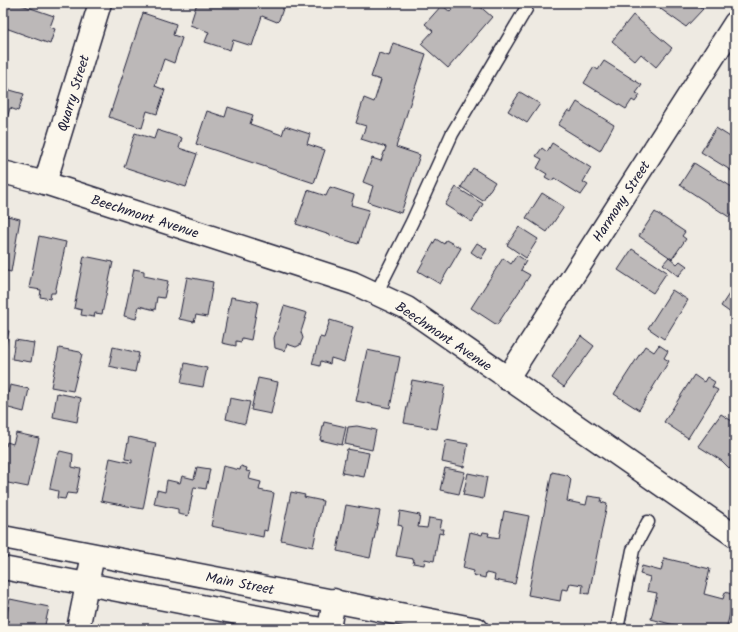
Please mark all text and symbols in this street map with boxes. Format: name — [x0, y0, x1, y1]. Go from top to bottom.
street label: Quarry Street — [52, 52, 96, 134]
street label: Harmony Street — [587, 156, 657, 247]
street label: Beechmont Avenue — [88, 189, 202, 245]
street label: Beechmont Avenue — [391, 296, 497, 378]
street label: Main Street — [204, 567, 277, 602]

